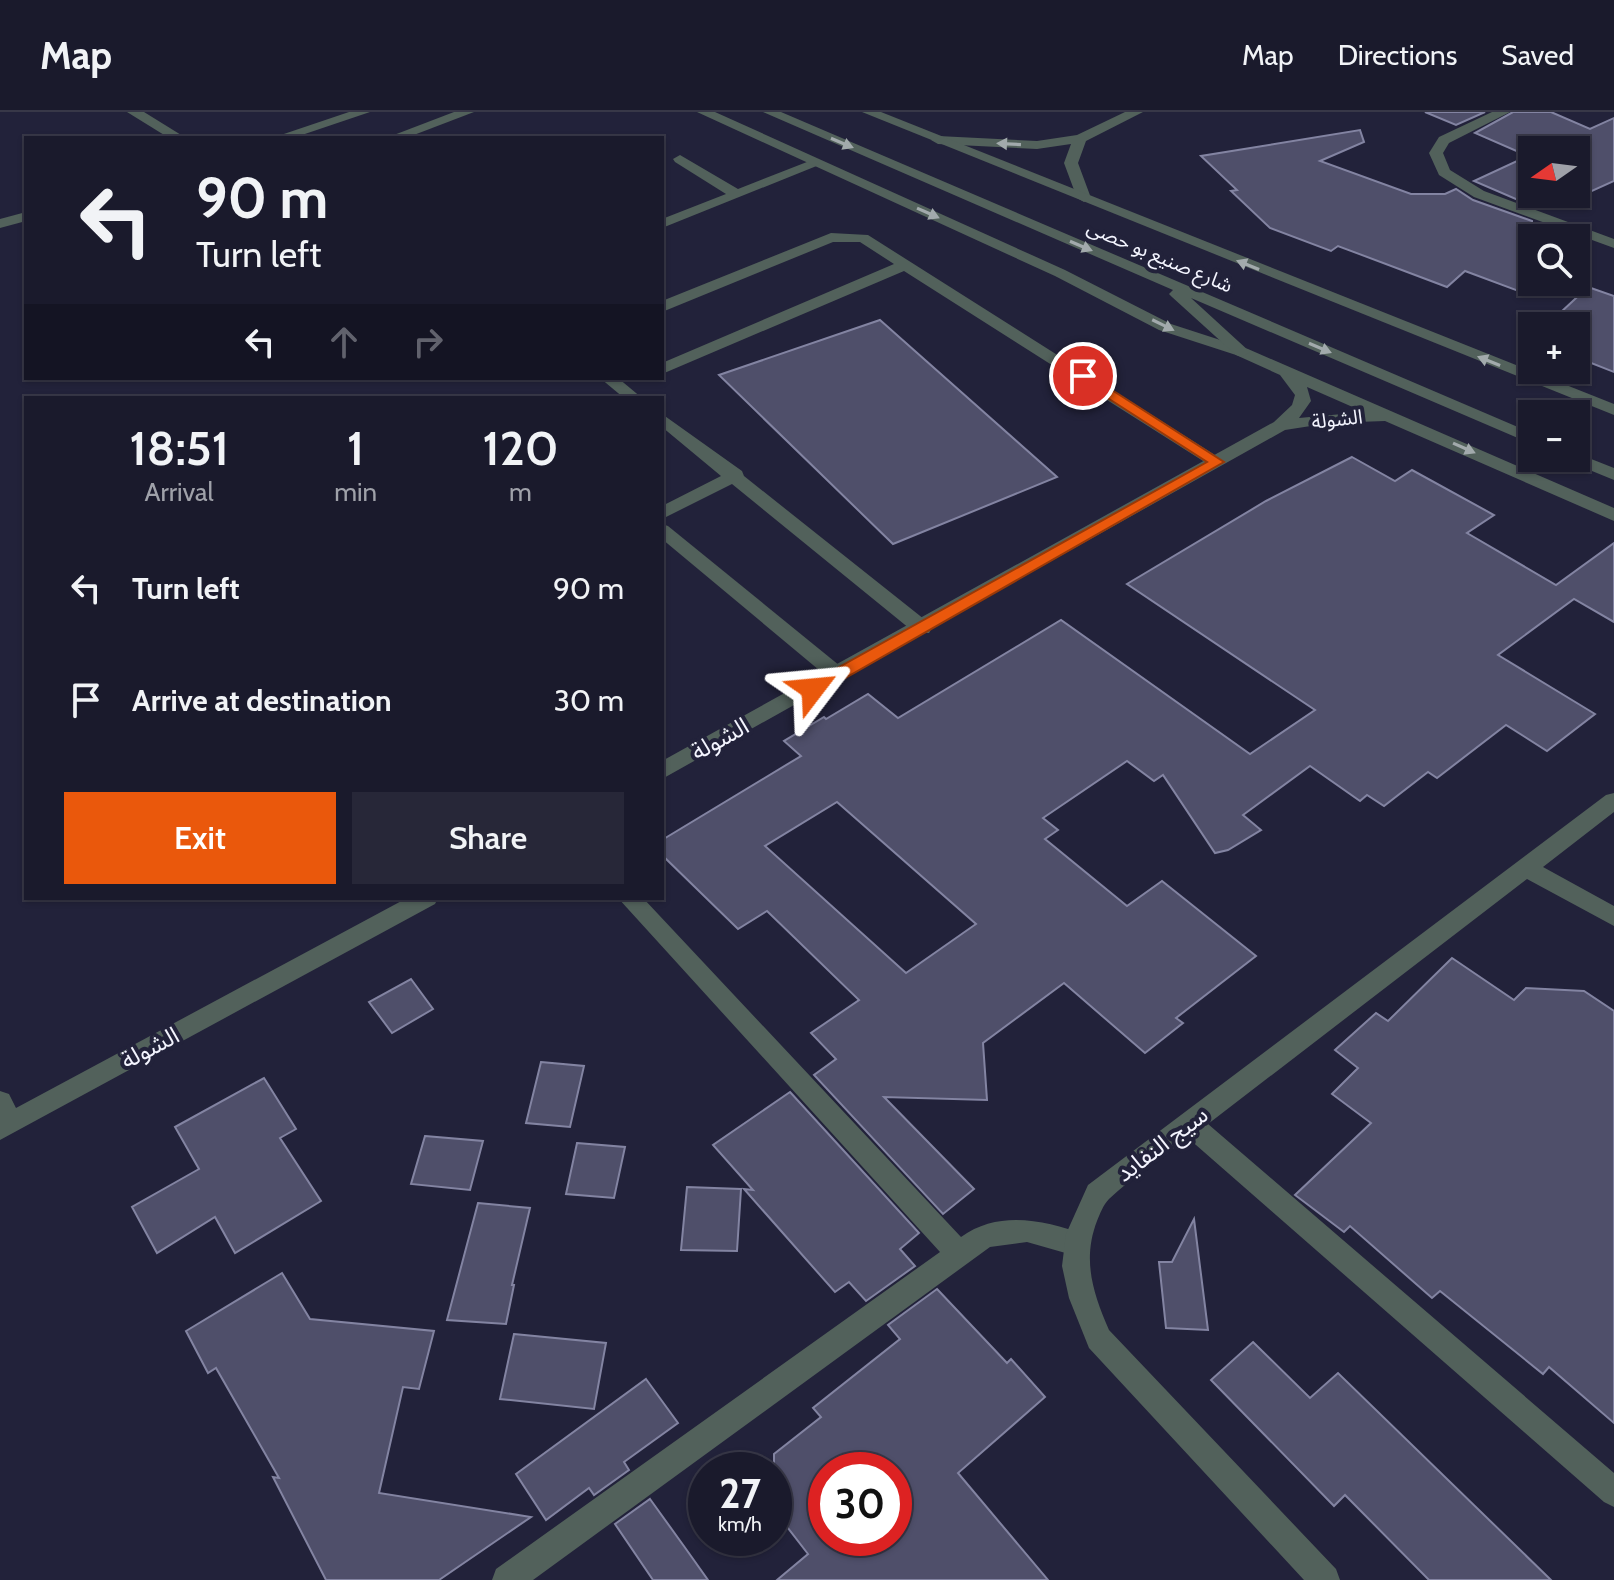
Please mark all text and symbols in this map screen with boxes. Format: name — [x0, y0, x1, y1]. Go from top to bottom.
text: Map — [40, 32, 112, 79]
text: Map — [1242, 38, 1294, 72]
text: Directions — [1338, 38, 1457, 72]
text: Saved — [1501, 38, 1574, 72]
one-way arrow — [830, 136, 854, 149]
north arrow — [1518, 136, 1590, 208]
map controls — [1518, 136, 1590, 472]
one-way arrow — [996, 137, 1021, 150]
text: 90 m — [196, 164, 328, 232]
icon: left — [64, 168, 168, 272]
one-way arrow — [916, 207, 940, 220]
street label: شارع صنيع بو حصى — [1082, 215, 1236, 300]
button: search — [1518, 224, 1590, 296]
text: Turn left — [196, 232, 321, 276]
one-way arrow — [1069, 239, 1092, 252]
one-way arrow — [1236, 258, 1260, 271]
button: + — [1518, 312, 1590, 384]
one-way arrow — [1151, 318, 1174, 332]
icon: left — [238, 320, 282, 364]
icon: ahead — [322, 320, 366, 364]
icon: right — [406, 320, 450, 364]
pin — [1049, 342, 1117, 410]
one-way arrow — [1308, 342, 1331, 355]
icon: arrive — [1061, 354, 1105, 398]
one-way arrow — [1477, 354, 1501, 367]
button: − — [1518, 400, 1590, 472]
street label: الشولة — [1310, 404, 1364, 434]
text: 18:51 — [129, 419, 229, 477]
text: 1 — [347, 419, 364, 477]
text: 120 — [482, 419, 559, 477]
one-way arrow — [1453, 442, 1476, 455]
text: Arrival — [144, 476, 214, 508]
text: min — [334, 476, 377, 508]
text: m — [509, 476, 532, 508]
icon: left — [64, 566, 108, 610]
text: Turn left — [132, 570, 240, 607]
text: 90 m — [553, 570, 624, 607]
position arrow — [771, 647, 855, 731]
icon: arrive — [64, 678, 108, 722]
text: Arrive at destination — [132, 682, 392, 719]
text: 30 m — [554, 682, 624, 719]
street label: الشولة — [686, 711, 754, 766]
button: Exit — [64, 792, 336, 884]
button: Share — [352, 792, 624, 884]
street label: الشولة — [116, 1020, 184, 1075]
street label: سيج النفايد — [1110, 1100, 1215, 1190]
speed limit sign: 30 — [808, 1452, 912, 1556]
text: 27 — [719, 1469, 761, 1518]
text: km/h — [718, 1512, 762, 1536]

